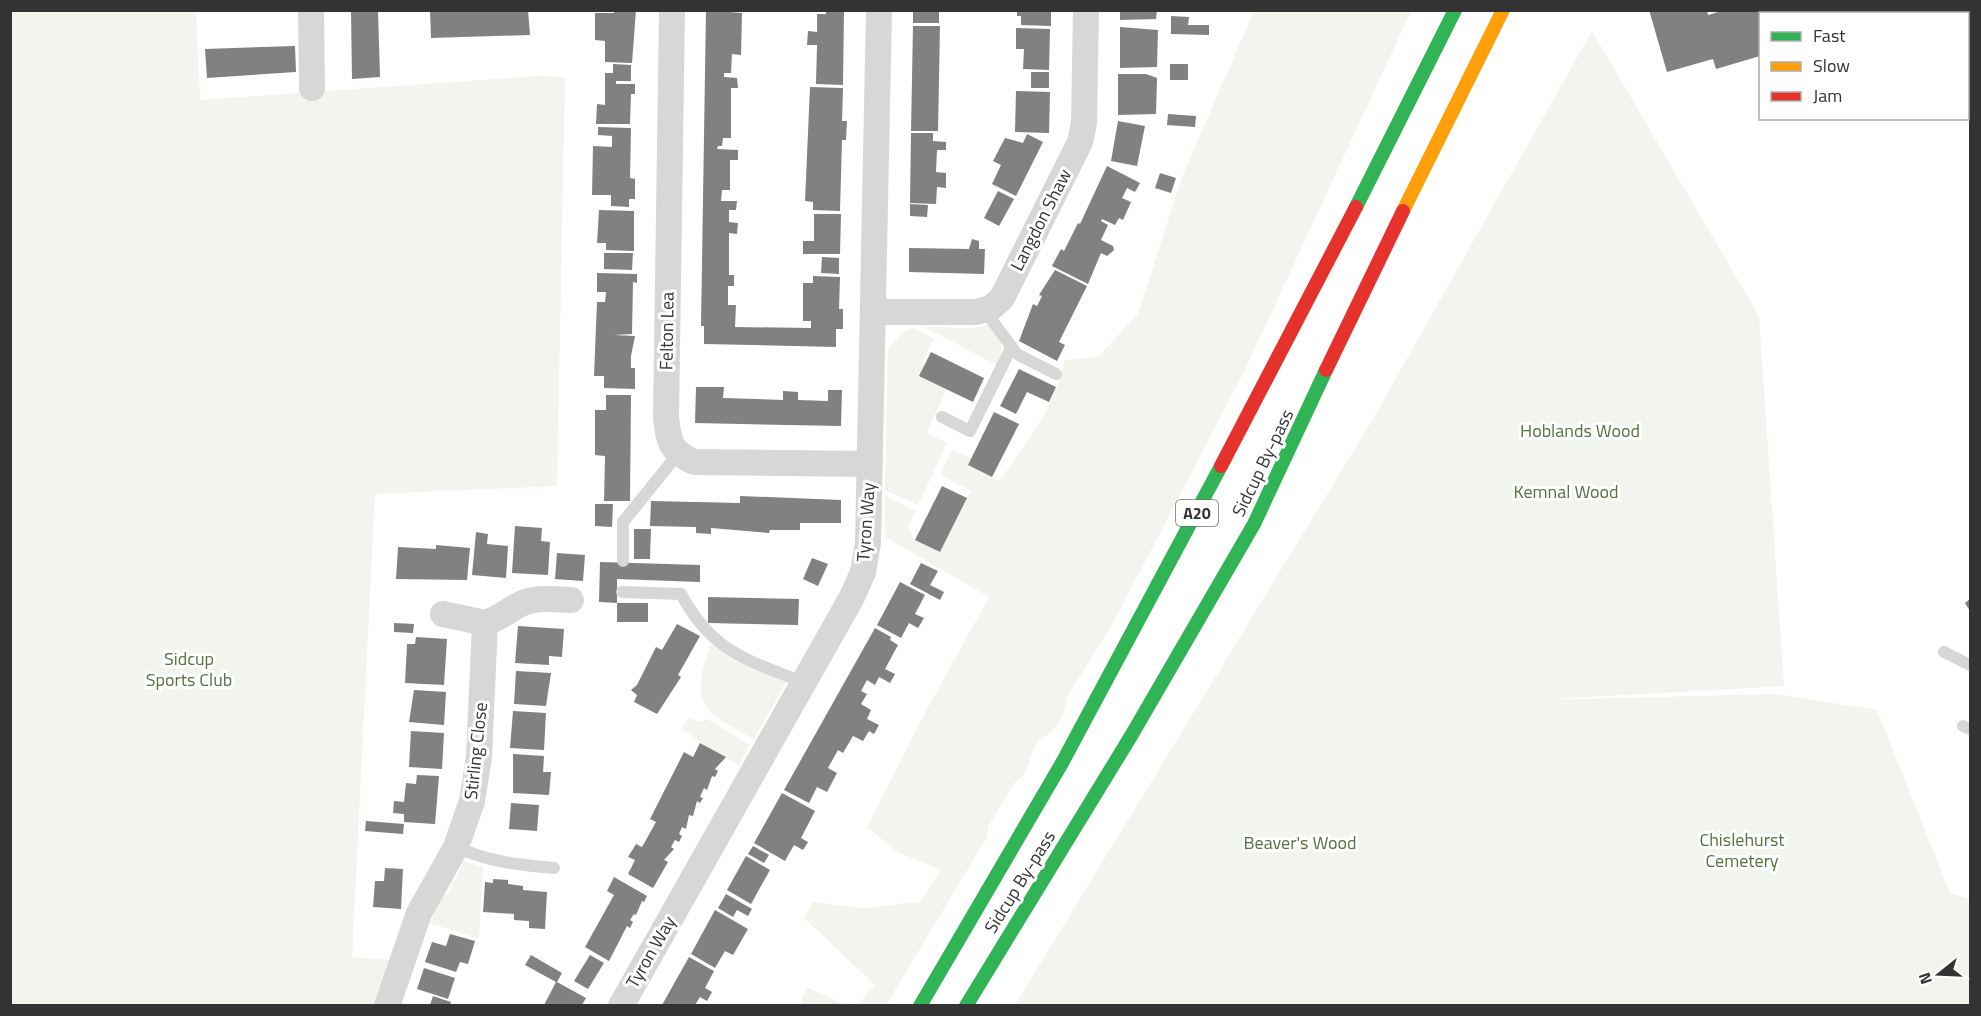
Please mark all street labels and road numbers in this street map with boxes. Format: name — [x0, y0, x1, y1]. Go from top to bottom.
street label: Langdon Shaw — [1003, 164, 1078, 276]
street label: Felton Lea — [652, 292, 681, 370]
street label: Sidcup By-pass — [1225, 404, 1300, 521]
street label: Tyron Way — [849, 481, 882, 563]
road number: A20 — [1176, 500, 1218, 526]
street label: Stirling Close — [457, 701, 494, 801]
street label: Sidcup By-pass — [977, 825, 1062, 938]
street label: Tyron Way — [619, 910, 682, 993]

